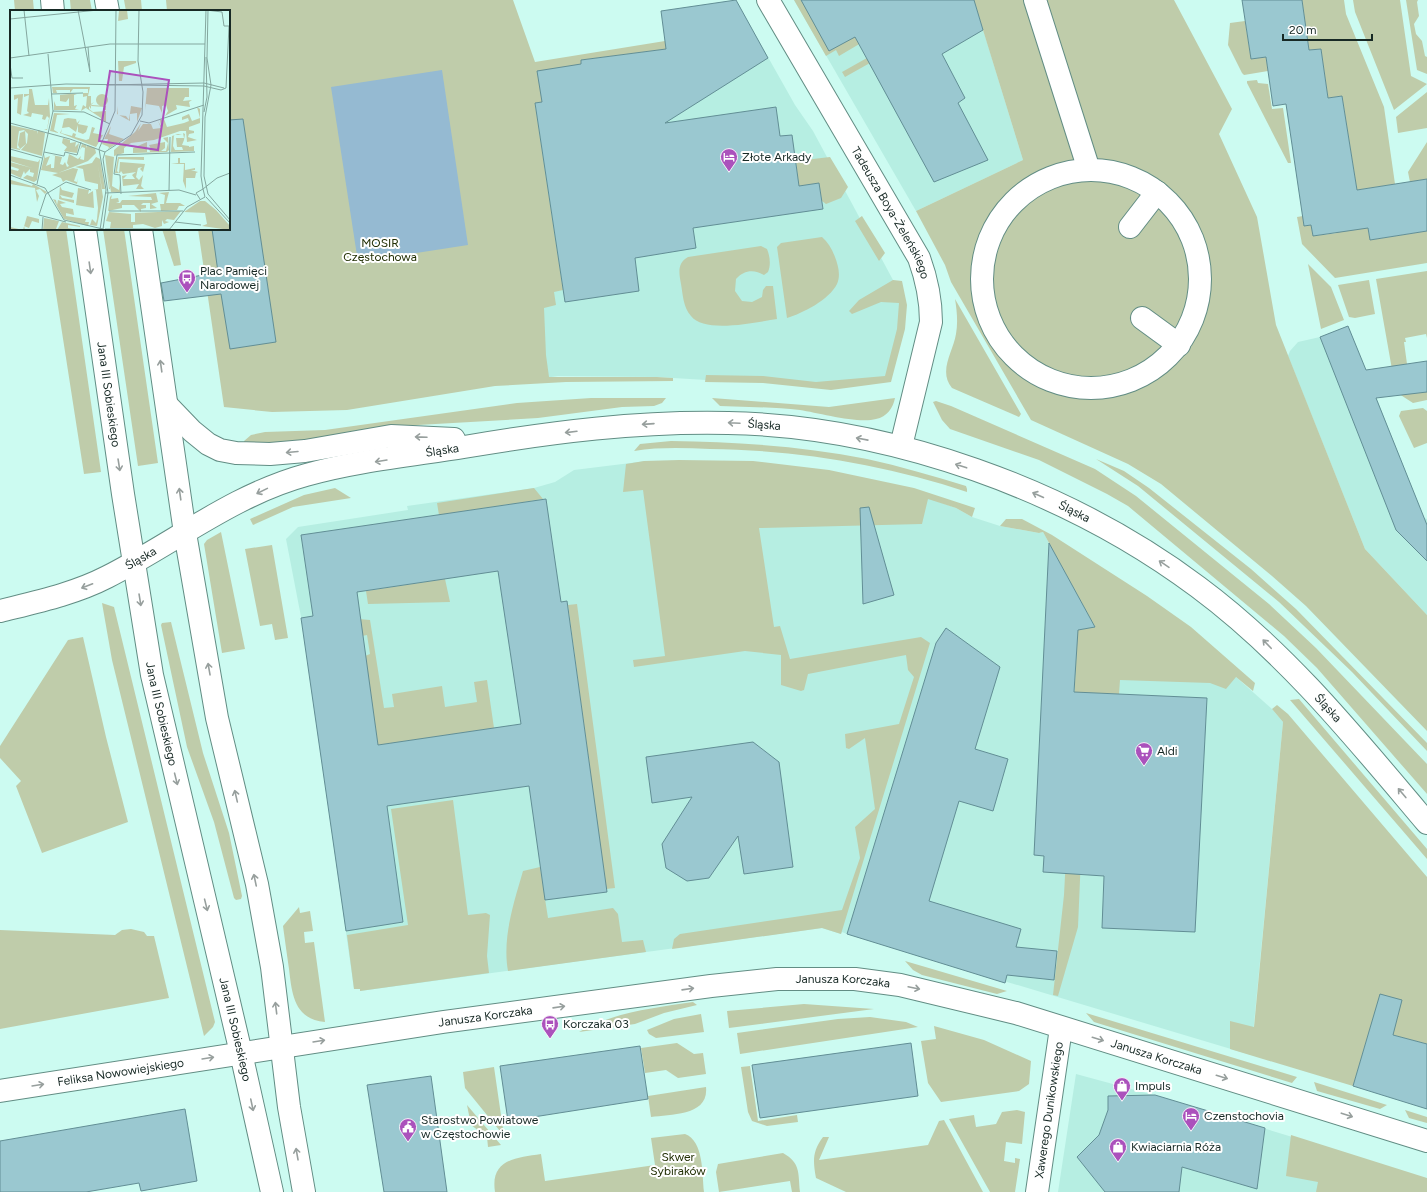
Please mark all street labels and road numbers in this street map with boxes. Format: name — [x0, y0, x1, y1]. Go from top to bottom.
street label: Tadeusza Boya-Żeleńskiego — [848, 144, 932, 281]
street label: Jana III Sobieskiego — [94, 341, 123, 448]
street label: Śląska — [747, 417, 781, 433]
street label: Śląska — [424, 441, 460, 460]
street label: Śląska — [1056, 498, 1092, 525]
street label: Śląska — [123, 544, 159, 573]
street label: Jana III Sobieskiego — [143, 661, 180, 767]
street label: Śląska — [1312, 691, 1344, 725]
street label: Janusza Korczaka — [795, 972, 891, 991]
street label: Jana III Sobieskiego — [216, 976, 254, 1083]
street label: Janusza Korczaka — [437, 1003, 533, 1030]
street label: Janusza Korczaka — [1109, 1036, 1204, 1078]
street label: Xawerego Dunikowskiego — [1032, 1041, 1066, 1179]
street label: Feliksa Nowowiejskiego — [56, 1055, 185, 1089]

